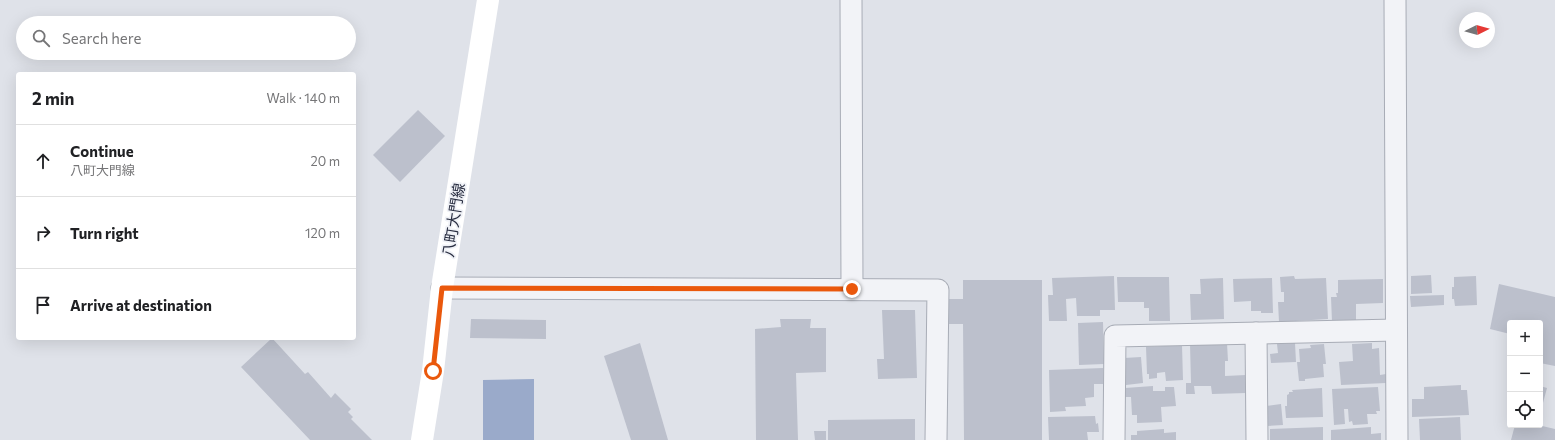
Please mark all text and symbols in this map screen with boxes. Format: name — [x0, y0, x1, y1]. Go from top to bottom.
north arrow — [1459, 12, 1495, 48]
search box — [16, 16, 356, 60]
icon: search — [30, 27, 52, 49]
text: Search here — [62, 29, 141, 47]
text: 2 min — [32, 88, 74, 109]
text: Walk · 140 m — [267, 90, 340, 106]
text: Continue — [70, 142, 134, 160]
icon: ahead — [32, 150, 54, 172]
text: 20 m — [311, 153, 340, 169]
text: 八町大門線 — [70, 162, 135, 178]
street label: 八町大門線 — [438, 182, 468, 258]
icon: right — [32, 222, 54, 244]
text: Turn right — [70, 224, 139, 242]
text: 120 m — [305, 225, 340, 241]
route end — [843, 280, 861, 298]
icon: arrive — [32, 294, 54, 316]
text: Arrive at destination — [70, 296, 212, 314]
map controls — [1507, 320, 1543, 428]
button: + — [1507, 320, 1543, 356]
button: − — [1507, 356, 1543, 392]
route start — [424, 362, 442, 380]
button: locate — [1507, 392, 1543, 428]

